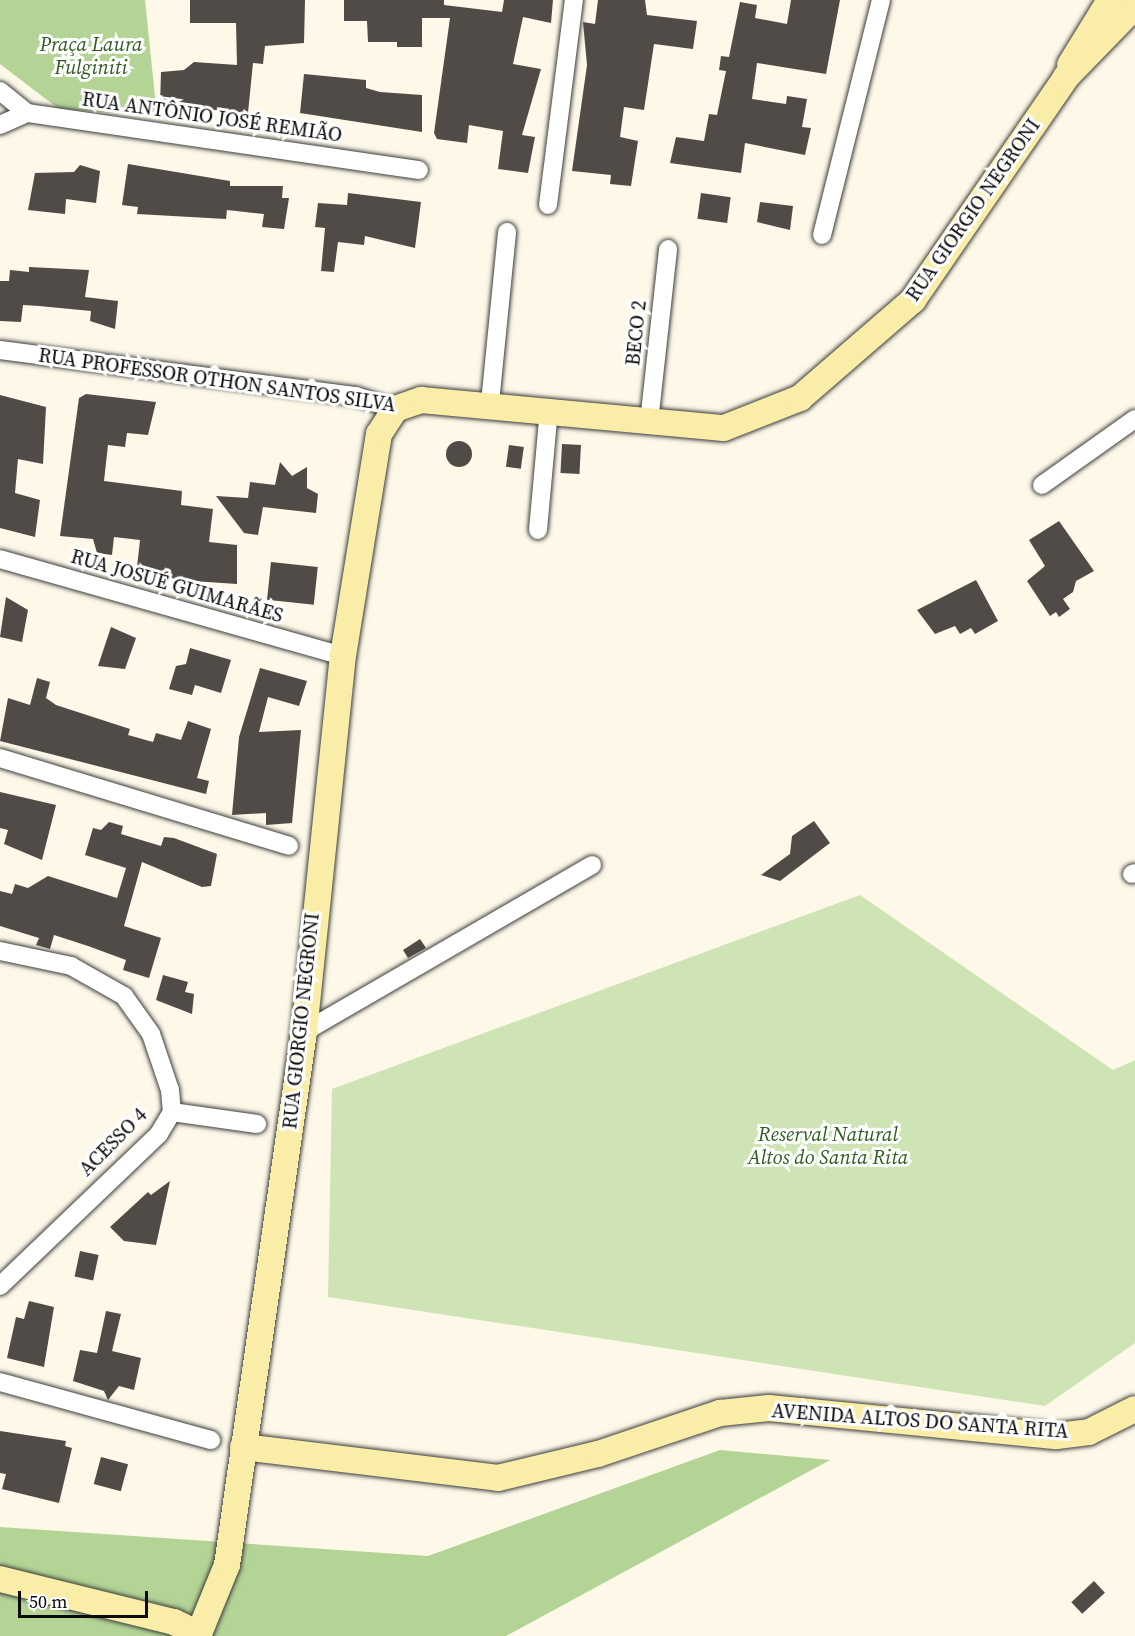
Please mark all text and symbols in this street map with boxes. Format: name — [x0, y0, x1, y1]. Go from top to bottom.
park label: Praça Laura Fulginiti — [40, 32, 142, 79]
street label: RUA ANTÔNIO JOSÉ REMIÃO — [80, 87, 344, 147]
street label: RUA GIORGIO NEGRONI — [901, 114, 1045, 306]
street label: BECO 2 — [621, 299, 651, 367]
street label: RUA PROFESSOR OTHON SANTOS SILVA — [37, 343, 397, 417]
street label: RUA JOSUÉ GUIMARÃES — [68, 544, 286, 628]
street label: RUA GIORGIO NEGRONI — [278, 912, 324, 1130]
street label: ACESSO 4 — [74, 1103, 152, 1181]
park label: Reserval Natural Altos do Santa Rita — [748, 1122, 908, 1169]
street label: AVENIDA ALTOS DO SANTA RITA — [771, 1399, 1069, 1443]
scale bar — [21, 1579, 152, 1617]
text: 50 m — [29, 1589, 67, 1614]

